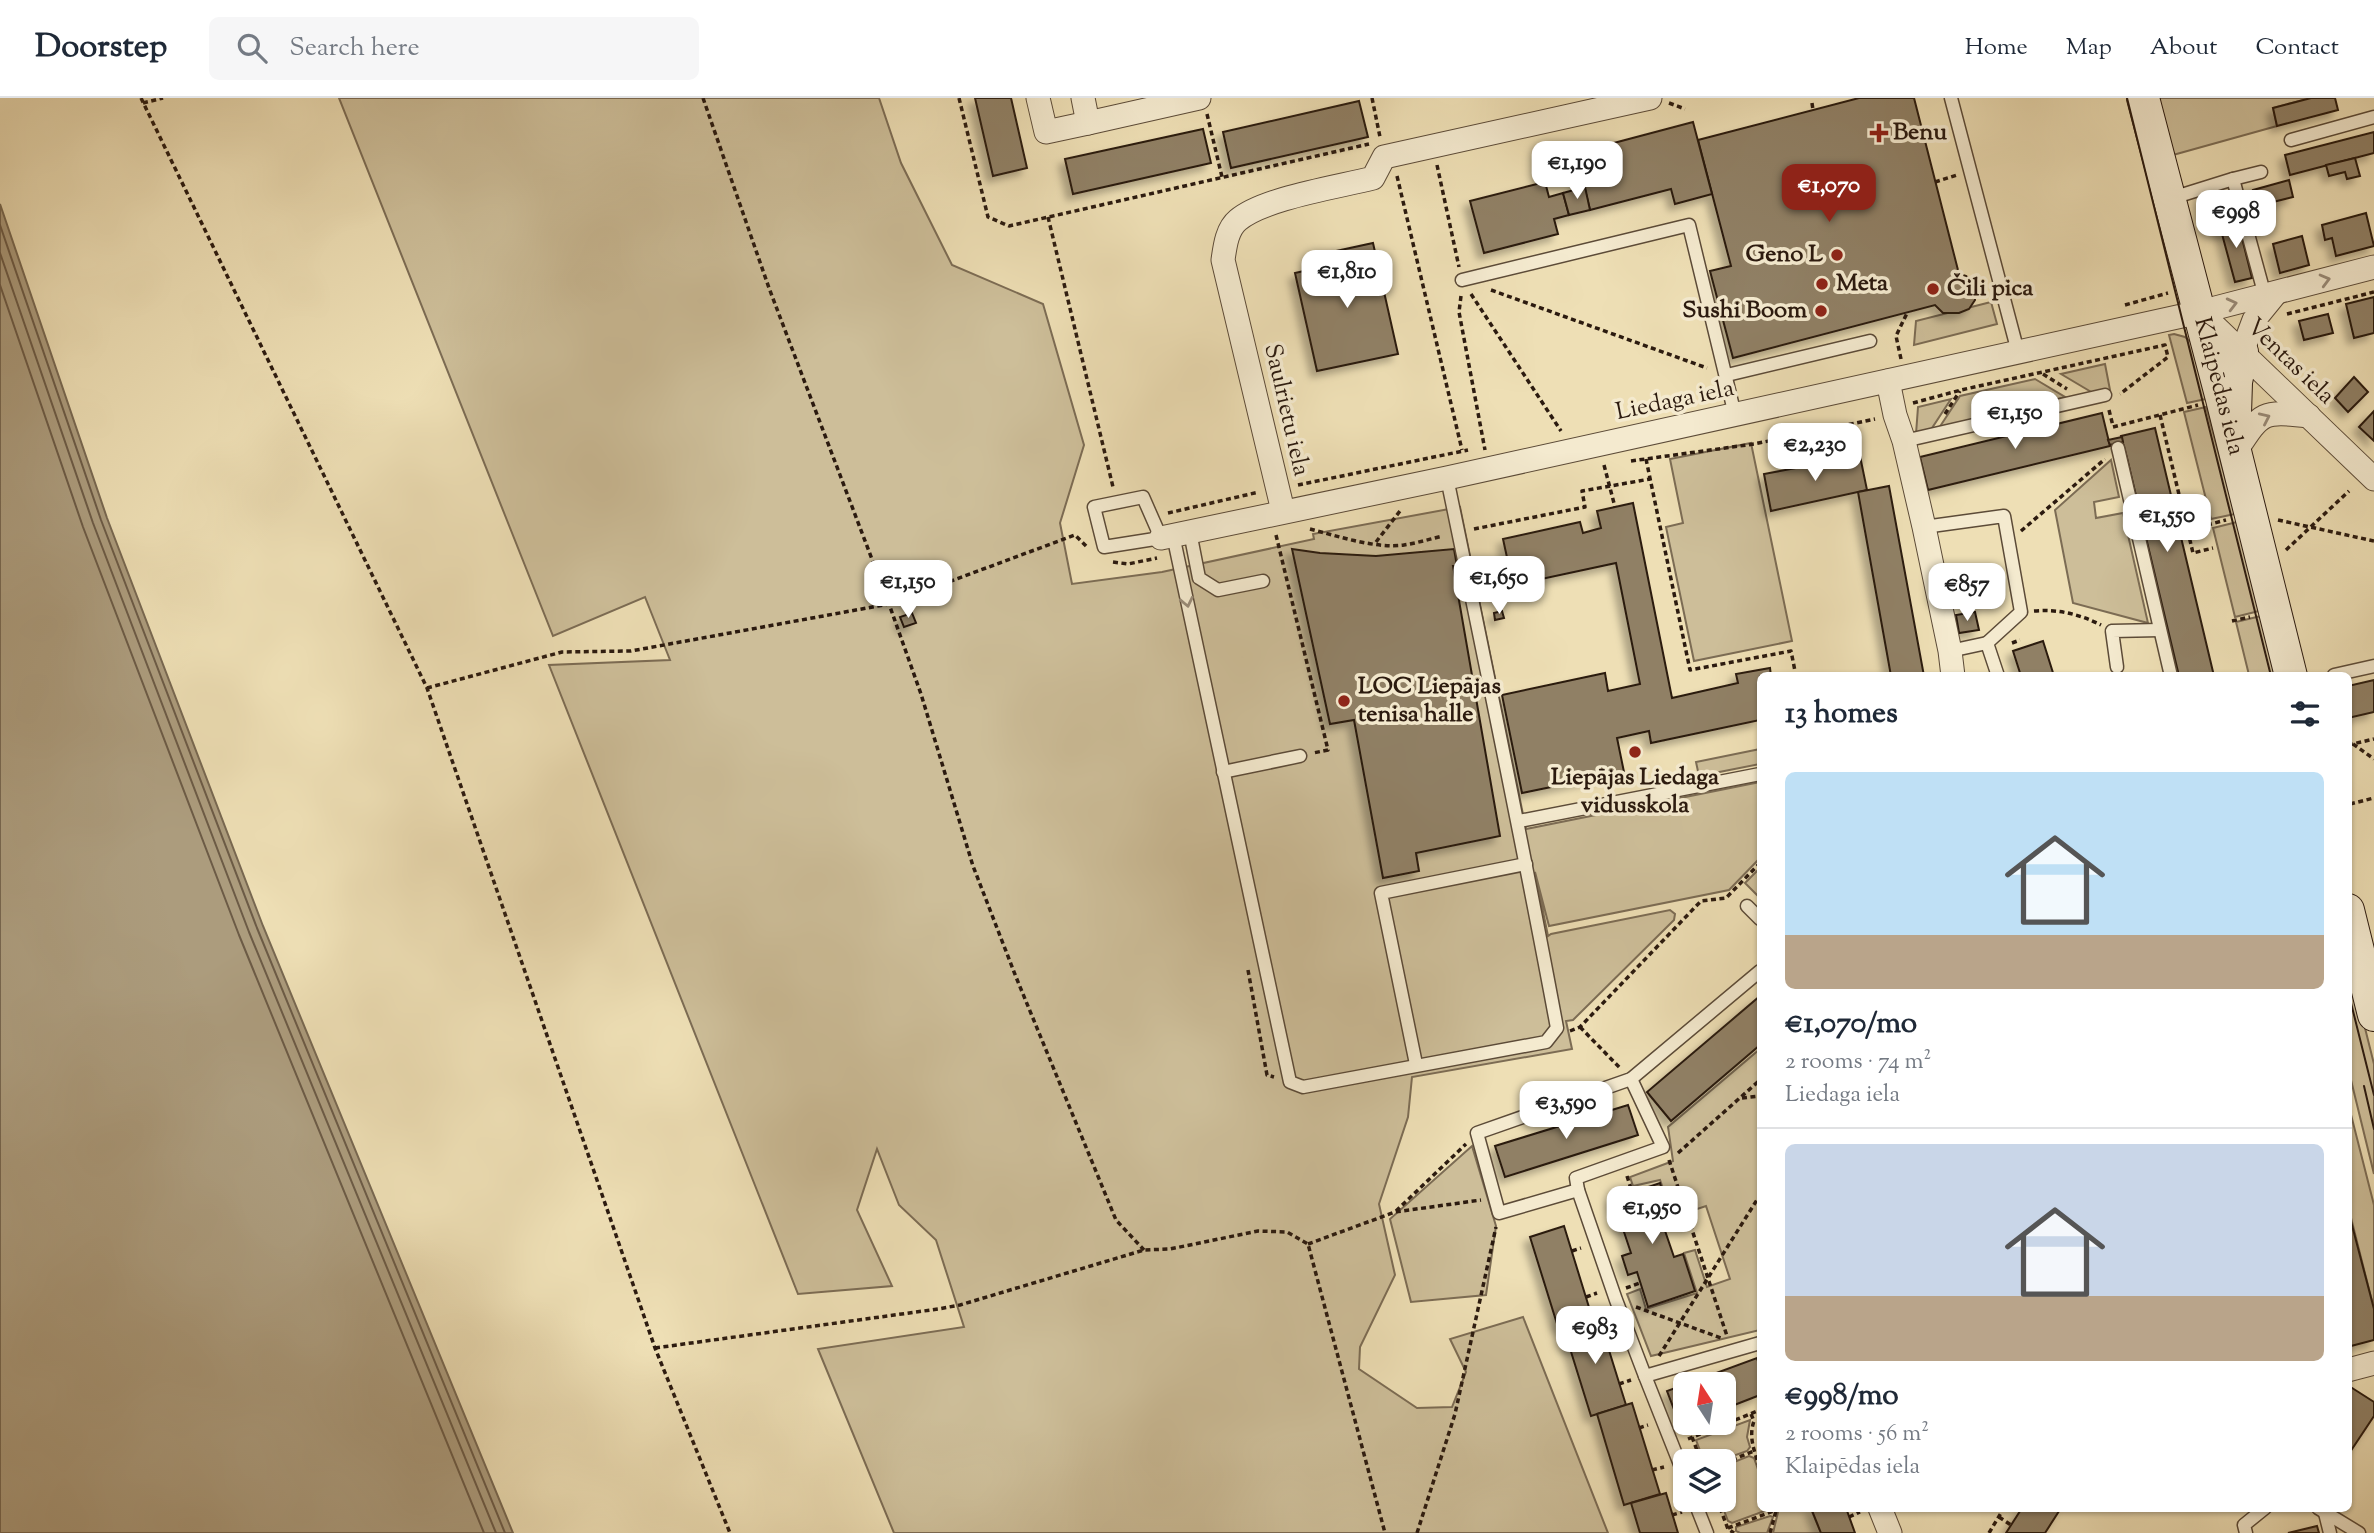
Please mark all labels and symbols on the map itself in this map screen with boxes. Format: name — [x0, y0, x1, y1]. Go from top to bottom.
place label: Benu — [1893, 116, 1947, 150]
marker: Benu — [1871, 125, 1887, 141]
pin: €1,190 — [1520, 141, 1634, 201]
pin: €1,070 — [1772, 164, 1886, 224]
pin: €998 — [2195, 190, 2277, 250]
place label: Geno L — [1746, 238, 1824, 272]
marker: Geno L — [1829, 247, 1845, 263]
pin: €1,810 — [1290, 250, 1404, 310]
place label: Meta — [1836, 267, 1889, 301]
place label: Čili pica — [1947, 272, 2034, 306]
one-way arrow — [2319, 274, 2331, 288]
marker: Meta — [1814, 276, 1830, 292]
marker: Čili pica — [1925, 281, 1941, 297]
place label: Sushi Boom — [1682, 294, 1807, 328]
one-way arrow — [2226, 298, 2238, 312]
marker: Sushi Boom — [1813, 303, 1829, 319]
street label: Ventas iela — [2238, 311, 2342, 413]
street label: Klaipēdas iela — [2184, 314, 2252, 459]
street label: Saulrietu iela — [1254, 341, 1318, 479]
street label: Liedaga iela — [1613, 372, 1737, 430]
pin: €1,150 — [1958, 392, 2072, 451]
one-way arrow — [2258, 412, 2270, 426]
pin: €2,230 — [1758, 424, 1872, 483]
pin: €1,550 — [2110, 494, 2224, 554]
pin: €1,650 — [1442, 556, 1556, 616]
pin: €1,150 — [851, 560, 965, 620]
pin: €857 — [1926, 564, 2008, 623]
one-way arrow — [1179, 596, 1194, 608]
place label: LOC Liepājas tenisa halle — [1358, 670, 1501, 732]
marker: LOC Liepājas tenisa halle — [1336, 693, 1352, 709]
marker: Liepājas Liedaga vidusskola — [1627, 744, 1643, 760]
place label: Liepājas Liedaga vidusskola — [1551, 761, 1720, 823]
pin: €3,590 — [1509, 1082, 1623, 1141]
pin: €1,950 — [1595, 1186, 1709, 1246]
pin: €983 — [1554, 1306, 1636, 1366]
north arrow — [1673, 1372, 1736, 1435]

